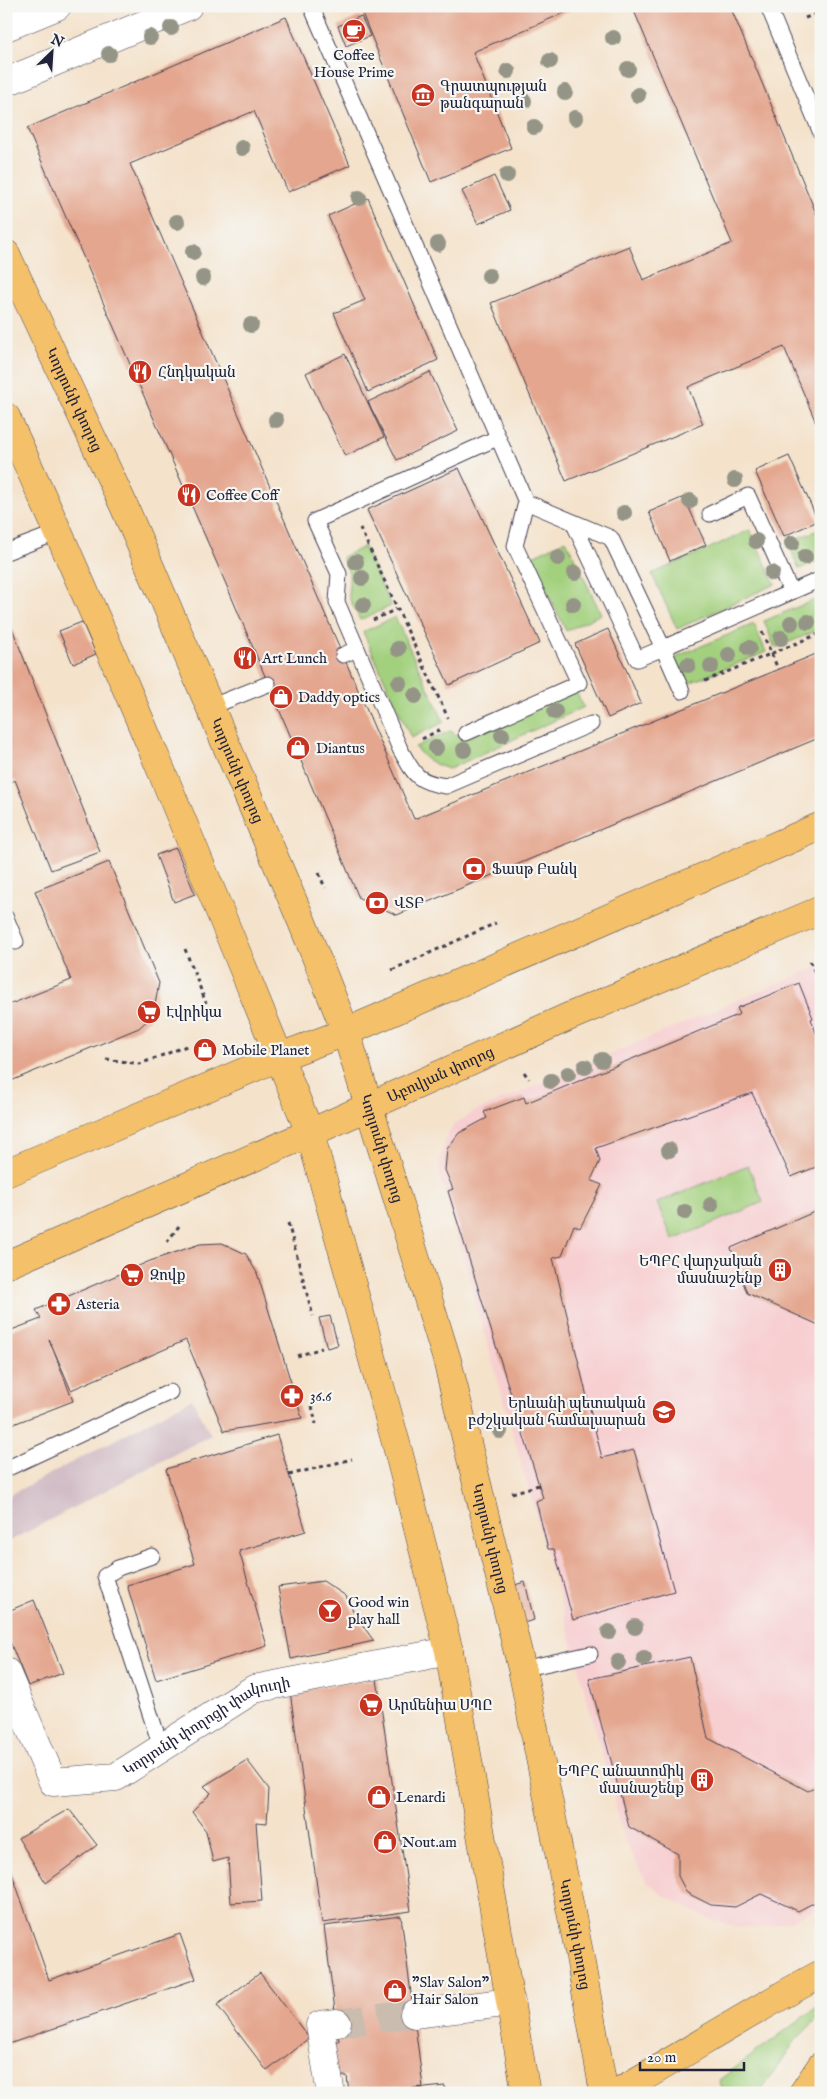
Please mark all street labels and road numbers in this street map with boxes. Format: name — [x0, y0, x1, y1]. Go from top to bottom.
street label: Կորյունի փողոց — [41, 345, 106, 455]
street label: Կորյունի փողոց — [206, 715, 268, 826]
street label: Աբովյան փողոց — [384, 1043, 497, 1107]
street label: Կորյունի փողոց — [356, 1092, 407, 1205]
street label: Կորյունի փողոց — [467, 1482, 512, 1596]
street label: Կորյունի փողոցի փակուղի — [120, 1673, 292, 1780]
street label: Կորյունի փողոց — [555, 1877, 595, 1992]

